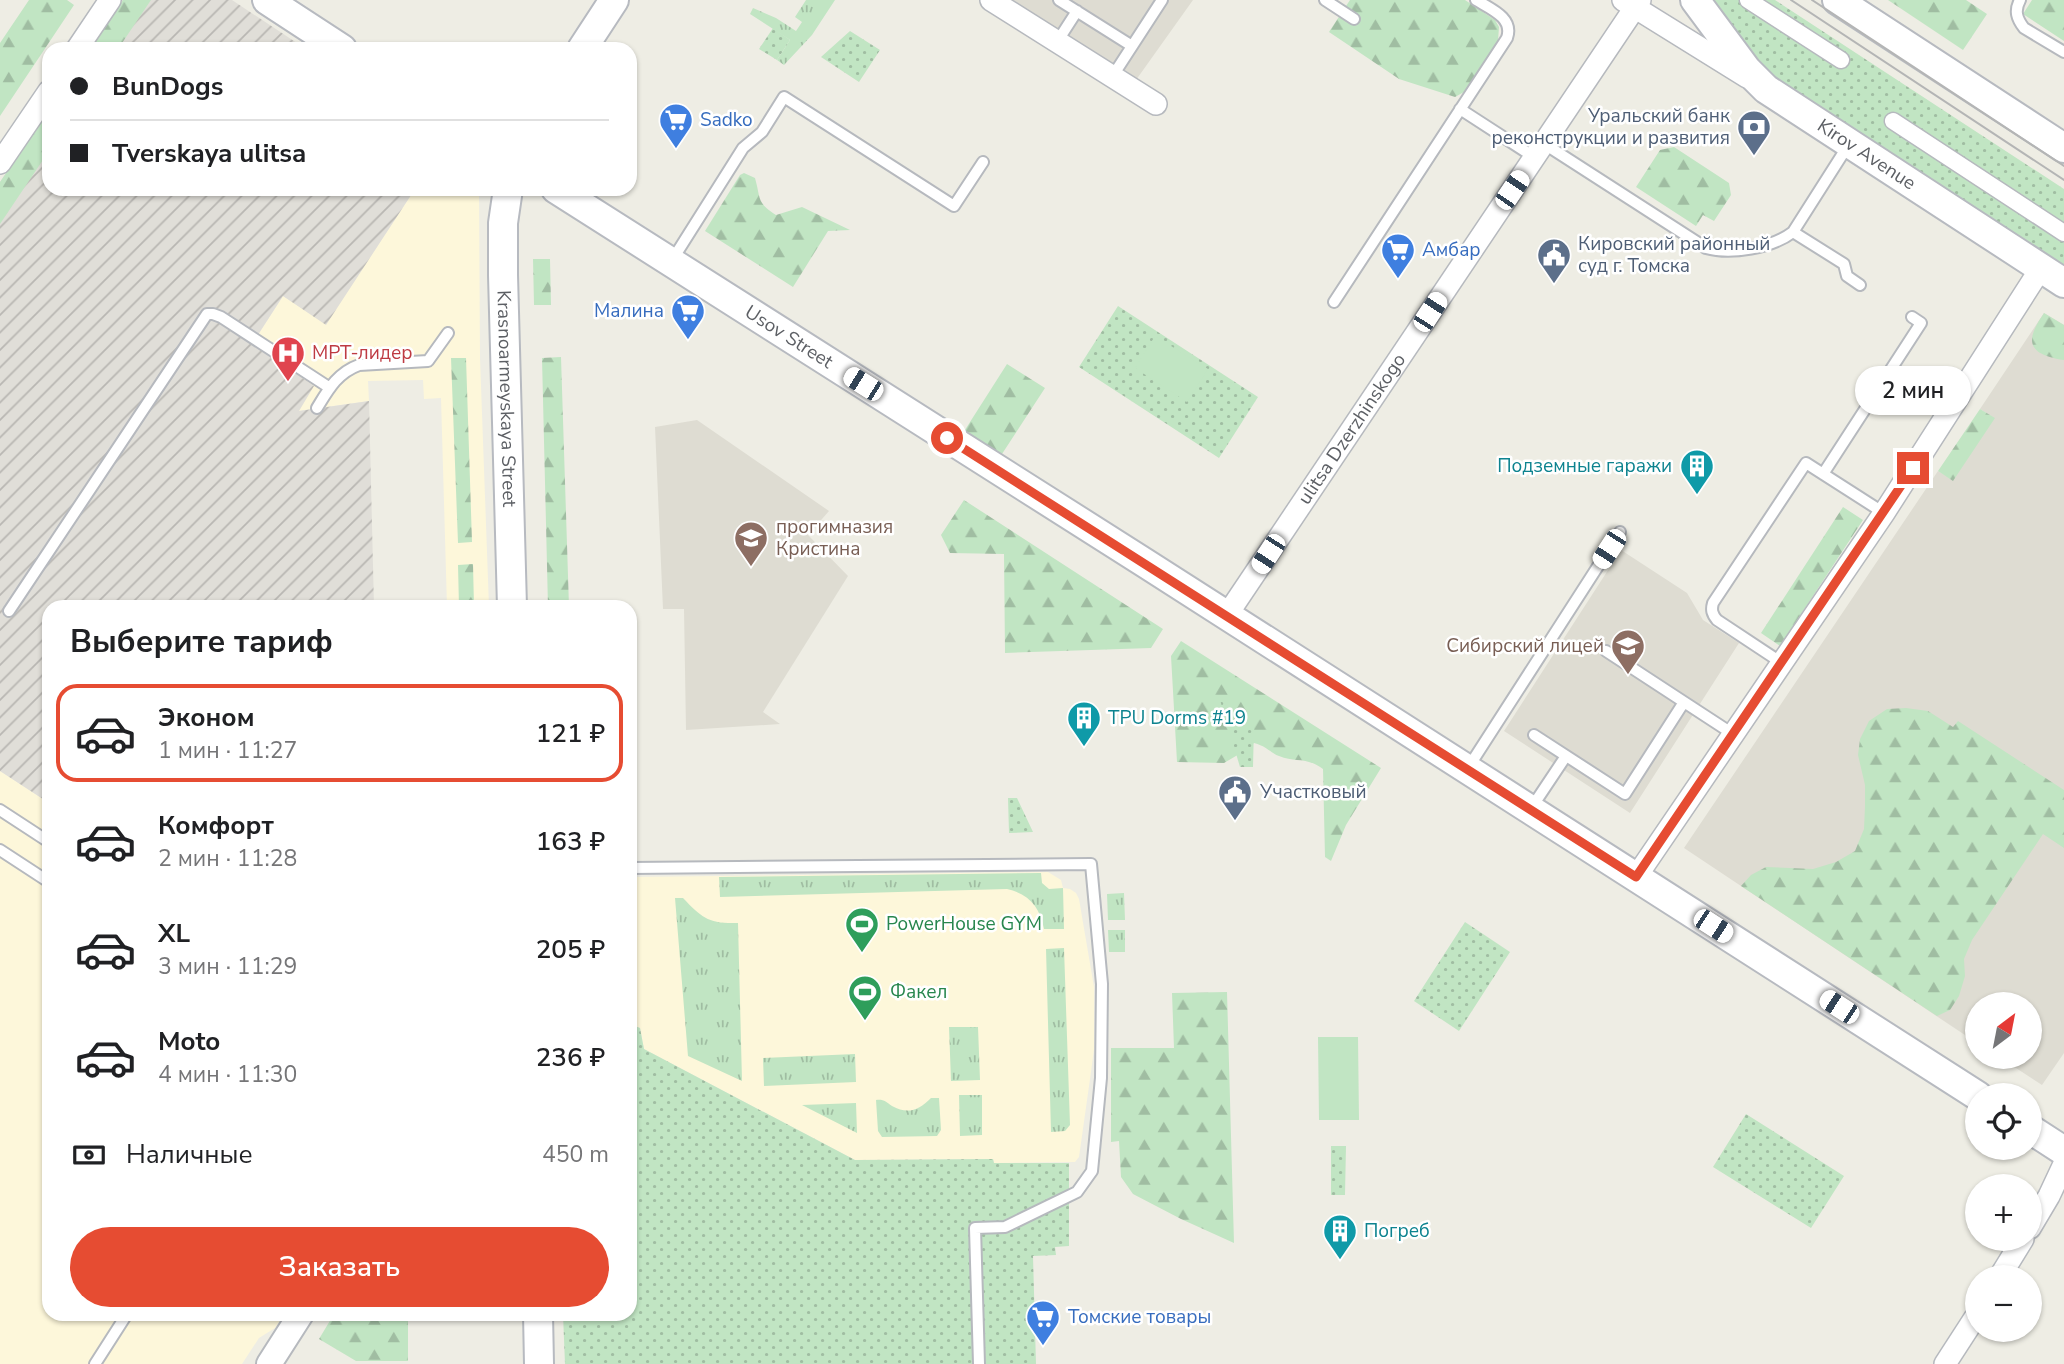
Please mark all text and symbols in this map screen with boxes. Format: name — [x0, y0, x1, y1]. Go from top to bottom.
text: BunDogs — [112, 69, 223, 104]
supermarket icon: Sadko — [657, 101, 695, 150]
place label: Уральский банк реконструкции и развития — [1491, 103, 1730, 151]
place label: Sadko — [700, 107, 753, 133]
bank icon: Уральский банк реконструкции и развития — [1735, 108, 1773, 157]
street label: Kirov Avenue — [1812, 113, 1921, 196]
text: Tverskaya ulitsa — [112, 136, 306, 171]
car — [1492, 167, 1533, 213]
supermarket icon: Амбар — [1379, 231, 1417, 280]
place label: Кировский районный суд г. Томска — [1578, 231, 1770, 279]
public building icon: Кировский районный суд г. Томска — [1535, 236, 1573, 285]
place label: Амбар — [1422, 237, 1481, 263]
car — [1410, 289, 1451, 335]
street label: Krasnoarmeyskaya Street — [490, 290, 522, 508]
supermarket icon: Малина — [669, 292, 707, 341]
place label: Малина — [594, 298, 664, 324]
street label: Usov Street — [740, 299, 838, 375]
hospital icon: МРТ-лидер — [269, 334, 307, 383]
place label: МРТ-лидер — [312, 340, 413, 366]
street label: ulitsa Dzerzhinskogo — [1292, 348, 1412, 510]
car — [840, 364, 887, 404]
callout: 2 мин — [1855, 366, 1971, 416]
text: 2 мин — [1882, 375, 1944, 406]
route start — [931, 422, 963, 454]
building icon: Подземные гаражи — [1678, 447, 1716, 496]
route end — [1897, 452, 1929, 484]
place label: Подземные гаражи — [1497, 453, 1672, 479]
place label: прогимназия Кристина — [776, 514, 893, 562]
school or university icon: прогимназия Кристина — [732, 519, 770, 568]
car — [1589, 526, 1630, 572]
car — [1248, 531, 1289, 577]
text: Выберите тариф — [70, 620, 333, 663]
school or university icon: Сибирский лицей — [1609, 627, 1647, 676]
place label: Сибирский лицей — [1446, 633, 1604, 659]
building icon: TPU Dorms #19 — [1065, 699, 1103, 748]
text: Эконом — [158, 700, 255, 735]
icon: car — [74, 702, 137, 765]
place label: TPU Dorms #19 — [1108, 705, 1246, 731]
text: 121 ₽ — [536, 716, 605, 751]
text: 1 мин · 11:27 — [158, 735, 297, 766]
public building icon: Участковый — [1216, 773, 1254, 822]
place label: Участковый — [1259, 779, 1366, 805]
text: Комфорт — [158, 808, 274, 843]
icon: car — [74, 810, 137, 873]
text: 163 ₽ — [536, 824, 605, 859]
text: 2 мин · 11:28 — [158, 843, 297, 874]
sports icon: PowerHouse GYM — [843, 905, 881, 954]
car — [1690, 906, 1737, 946]
place label: PowerHouse GYM — [886, 911, 1042, 937]
text: XL — [158, 916, 190, 951]
icon: car — [74, 918, 137, 981]
text: 205 ₽ — [536, 932, 605, 967]
text: 3 мин · 11:29 — [158, 951, 297, 982]
sports icon: Факел — [846, 973, 884, 1022]
place label: Факел — [890, 979, 948, 1005]
car — [1816, 987, 1863, 1027]
north arrow — [1965, 992, 2042, 1069]
map controls — [1965, 992, 2042, 1342]
text: Moto — [158, 1024, 220, 1059]
icon: car — [74, 1026, 137, 1089]
text: 236 ₽ — [536, 1040, 605, 1075]
text: 4 мин · 11:30 — [158, 1059, 297, 1090]
button: locate — [1965, 1083, 2042, 1160]
icon: cash — [70, 1136, 108, 1174]
text: Наличные — [126, 1137, 253, 1172]
text: 450 m — [542, 1139, 609, 1170]
button: + — [1965, 1174, 2042, 1251]
building icon: Погреб — [1321, 1212, 1359, 1261]
place label: Погреб — [1364, 1218, 1430, 1244]
button: Заказать — [70, 1227, 609, 1307]
button: − — [1965, 1265, 2042, 1342]
supermarket icon: Томские товары — [1024, 1298, 1062, 1347]
place label: Томские товары — [1068, 1304, 1211, 1330]

